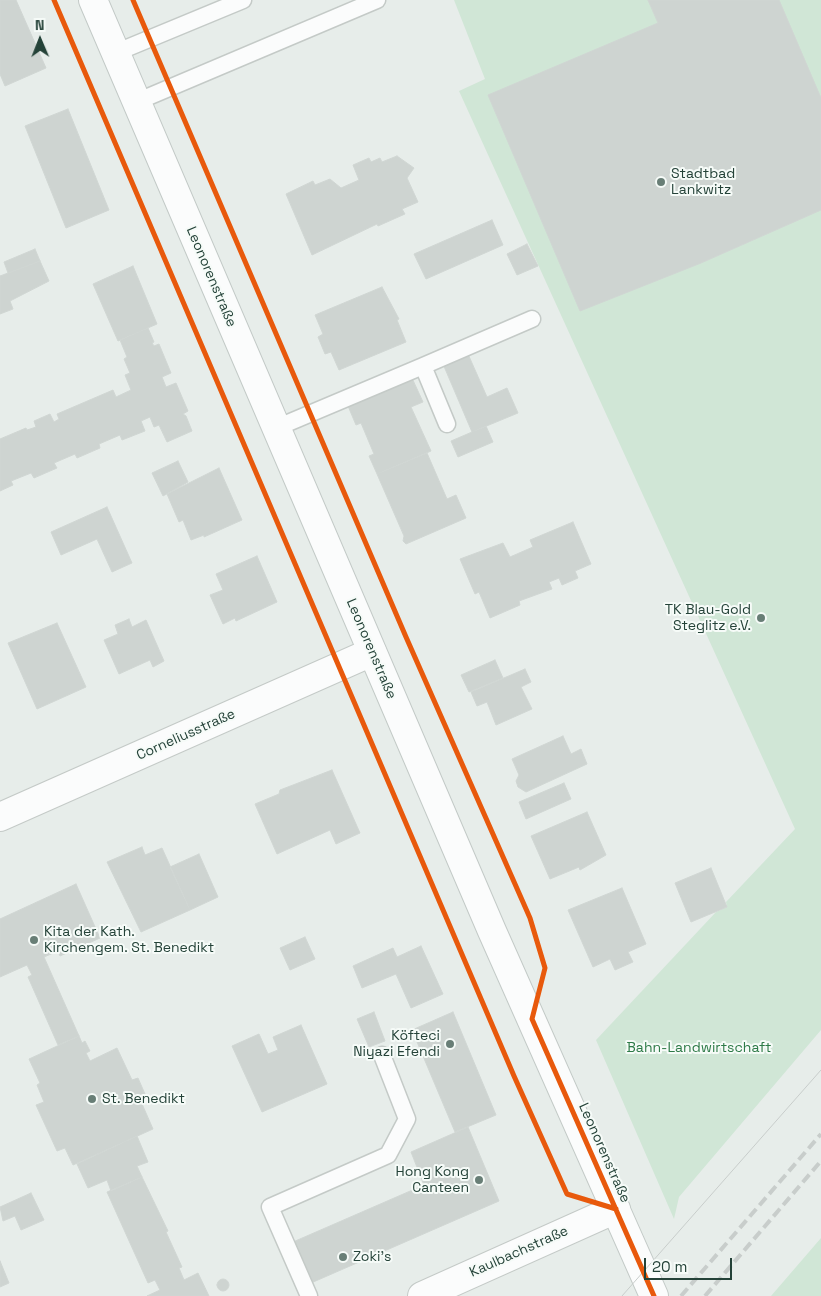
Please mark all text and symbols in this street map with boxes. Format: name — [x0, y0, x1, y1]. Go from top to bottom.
north arrow — [15, 15, 65, 65]
text: N — [35, 16, 45, 34]
place label: Stadtbad Lankwitz — [671, 166, 735, 198]
marker: Stadtbad Lankwitz — [655, 176, 667, 188]
street label: Leonorenstraße — [182, 224, 240, 330]
street label: Leonorenstraße — [342, 596, 400, 702]
place label: TK Blau-Gold Steglitz e.V. — [665, 602, 751, 634]
marker: TK Blau-Gold Steglitz e.V. — [755, 612, 767, 624]
street label: Corneliusstraße — [134, 706, 238, 764]
place label: Kita der Kath. Kirchengem. St. Benedikt — [44, 924, 214, 956]
marker: Kita der Kath. Kirchengem. St. Benedikt — [28, 934, 40, 946]
place label: Köfteci Niyazi Efendi — [353, 1028, 440, 1060]
marker: Köfteci Niyazi Efendi — [444, 1038, 456, 1050]
park label: Bahn-Landwirtschaft — [627, 1040, 771, 1056]
place label: St. Benedikt — [102, 1091, 185, 1107]
marker: St. Benedikt — [86, 1093, 98, 1105]
street label: Leonorenstraße — [574, 1100, 634, 1206]
place label: Hong Kong Canteen — [396, 1164, 469, 1196]
marker: Hong Kong Canteen — [473, 1174, 485, 1186]
street label: Kaulbachstraße — [467, 1223, 571, 1281]
scale bar — [646, 1248, 734, 1280]
place label: Zoki's — [353, 1249, 391, 1265]
marker: Zoki's — [337, 1251, 349, 1263]
text: 20 m — [652, 1257, 687, 1276]

